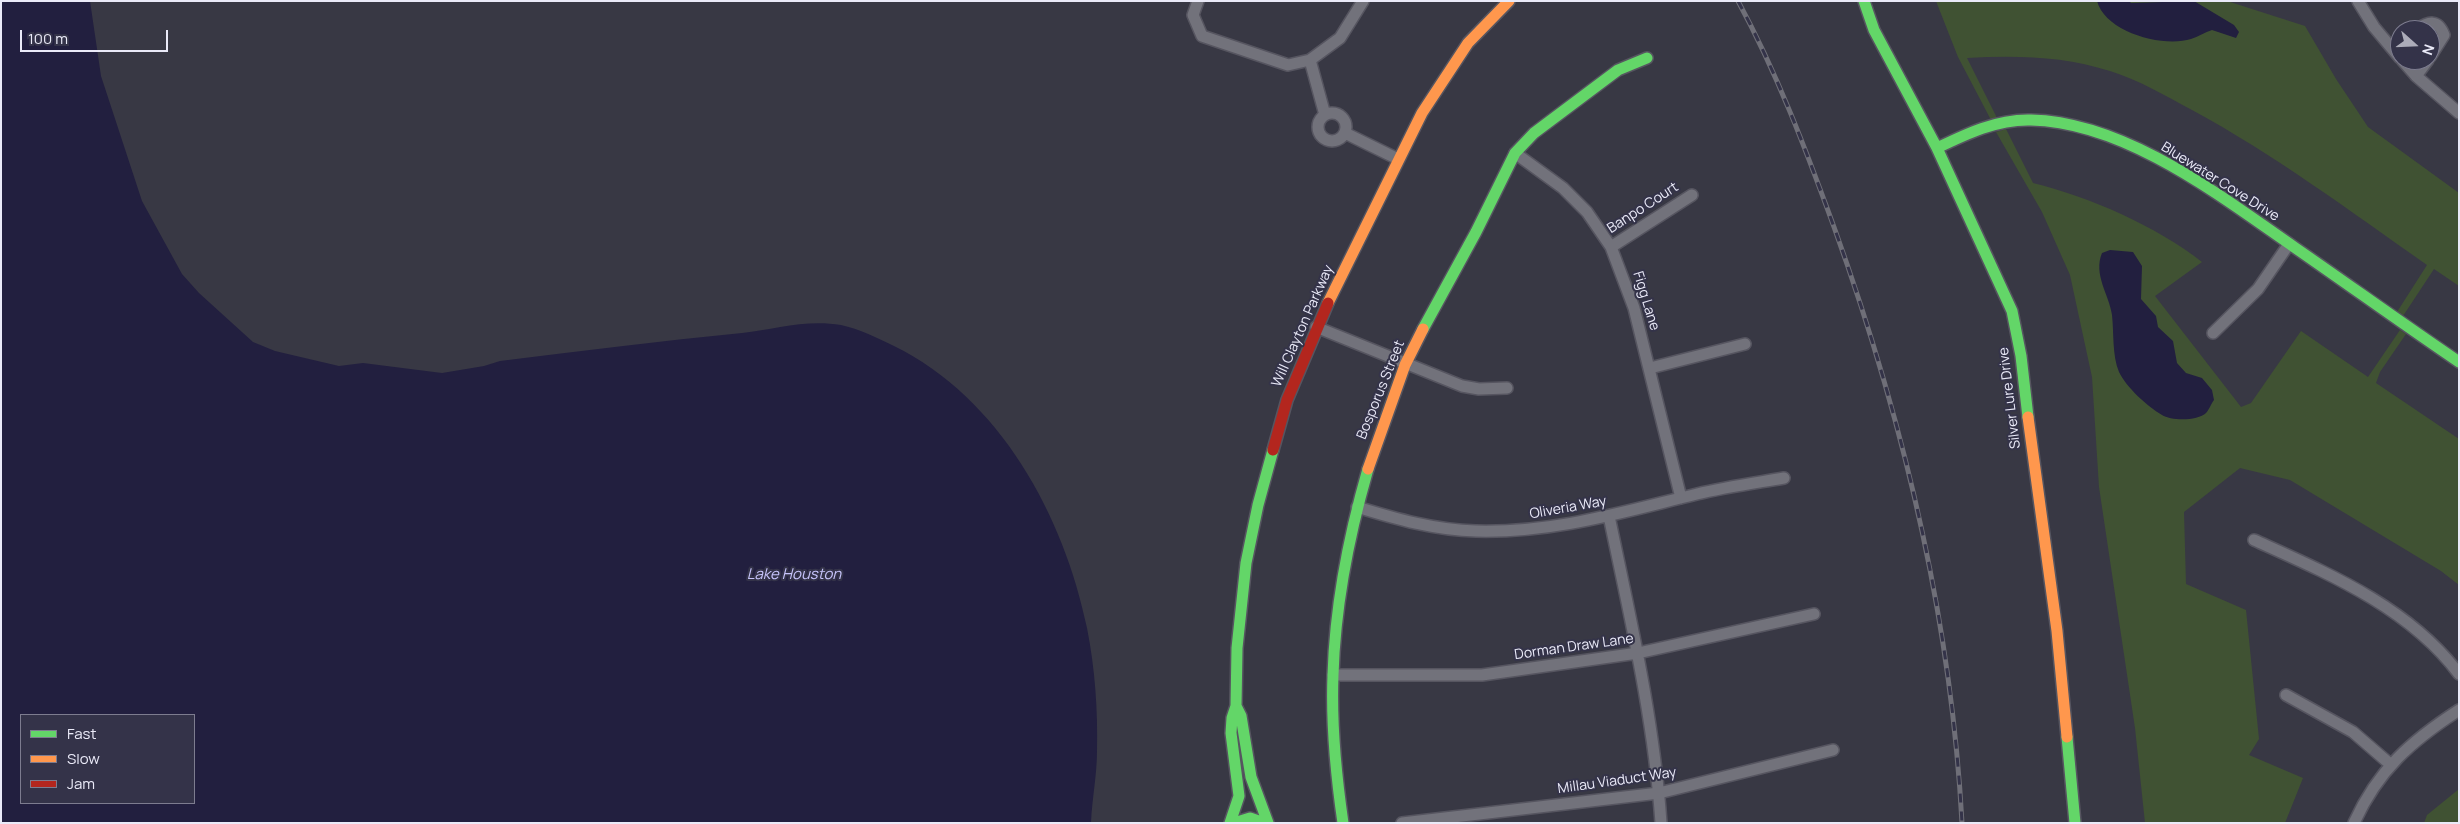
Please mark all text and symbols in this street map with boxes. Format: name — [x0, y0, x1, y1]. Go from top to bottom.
scale bar — [22, 20, 170, 52]
north arrow — [2390, 20, 2440, 70]
text: 100 m — [28, 28, 68, 49]
text: N — [2418, 42, 2439, 58]
street label: Bluewater Cove Drive — [2158, 139, 2282, 225]
street label: Banpo Court — [1604, 179, 1682, 237]
street label: Will Clayton Parkway — [1269, 262, 1337, 390]
street label: Figg Lane — [1629, 269, 1663, 333]
street label: Bosporus Street — [1353, 338, 1409, 442]
street label: Silver Lure Drive — [1995, 346, 2025, 450]
street label: Oliveria Way — [1528, 493, 1608, 523]
water label: Lake Houston — [747, 566, 841, 584]
street label: Dorman Draw Lane — [1513, 630, 1635, 664]
legend — [20, 714, 195, 804]
text: Fast — [67, 723, 96, 744]
text: Slow — [67, 748, 100, 769]
street label: Millau Viaduct Way — [1557, 764, 1677, 798]
text: Jam — [67, 773, 95, 794]

